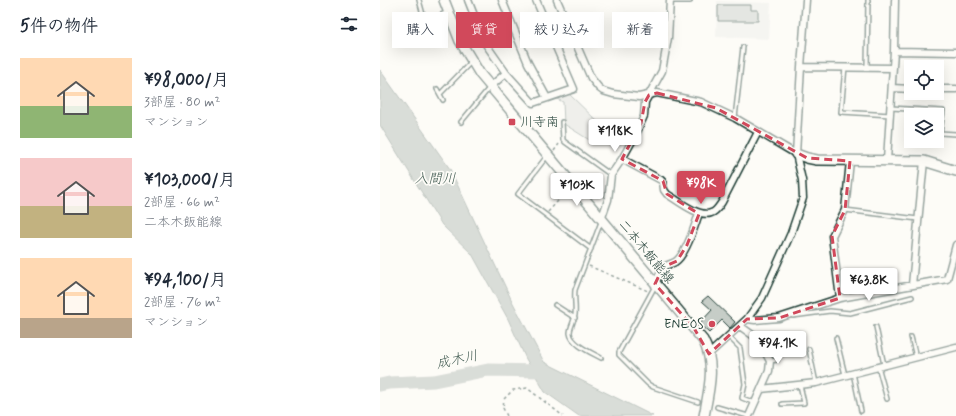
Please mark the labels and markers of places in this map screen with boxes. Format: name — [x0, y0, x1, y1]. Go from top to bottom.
place label: 川寺南 — [520, 114, 559, 131]
marker: 川寺南 — [507, 117, 517, 127]
pin: ¥118K — [587, 119, 643, 153]
pin: ¥98K — [677, 171, 725, 205]
pin: ¥103K — [549, 173, 605, 207]
pin: ¥63.8K — [836, 268, 902, 302]
place label: ENEOS — [664, 316, 704, 333]
marker: ENEOS — [707, 319, 717, 329]
pin: ¥94.1K — [745, 331, 811, 365]

